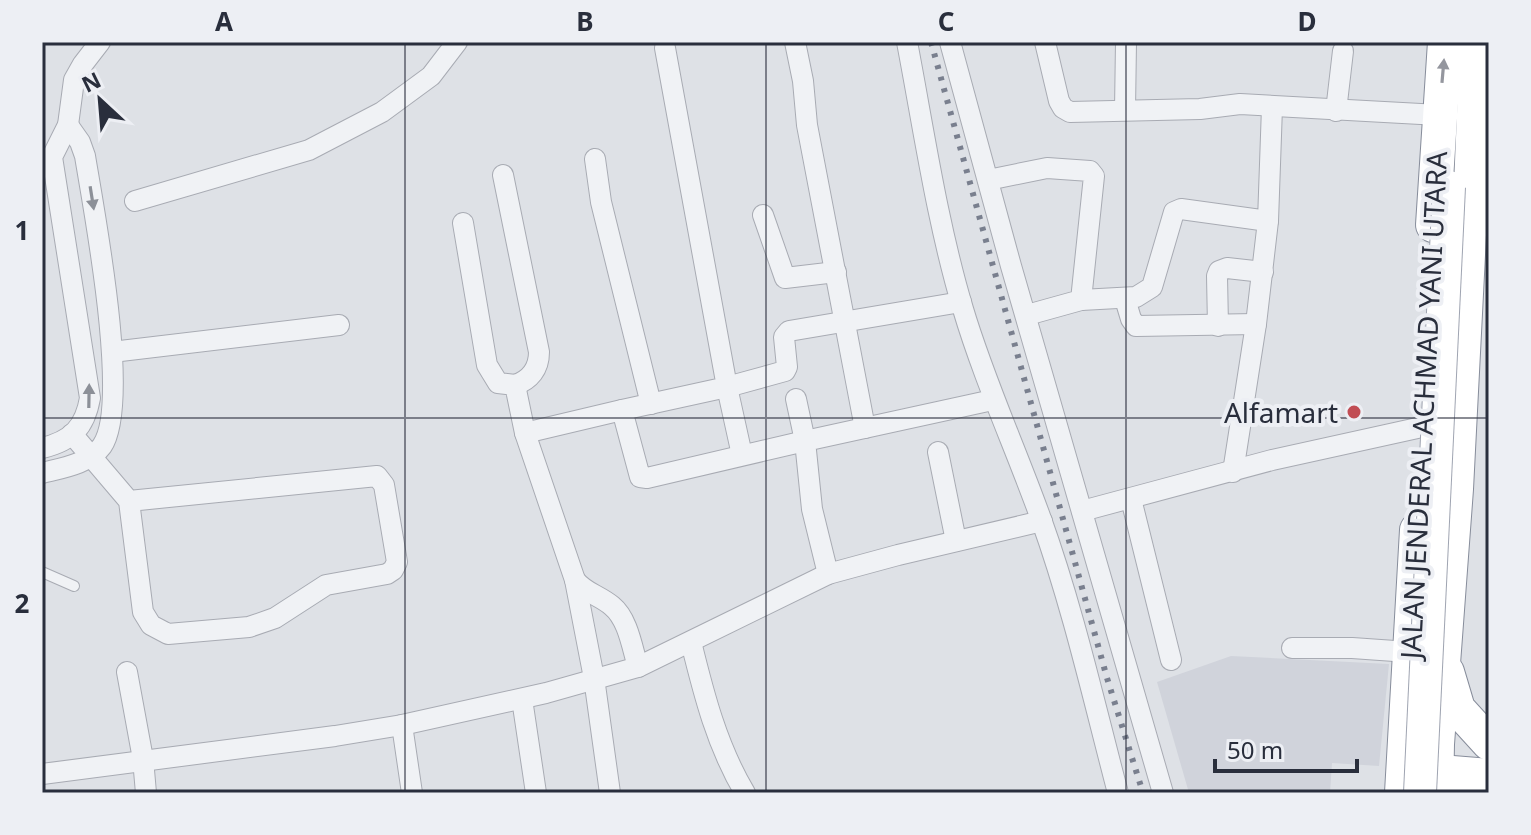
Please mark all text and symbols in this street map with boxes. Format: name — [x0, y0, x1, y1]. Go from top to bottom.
text: A — [215, 3, 233, 39]
text: B — [576, 3, 594, 39]
text: C — [938, 3, 954, 39]
text: D — [1297, 3, 1317, 39]
one-way arrow — [1436, 58, 1449, 83]
north arrow — [60, 60, 140, 140]
text: N — [76, 64, 105, 99]
street label: JALAN JENDERAL ACHMAD YANI UTARA — [1391, 150, 1455, 663]
one-way arrow — [86, 185, 98, 210]
text: 1 — [15, 212, 29, 248]
one-way arrow — [82, 383, 95, 408]
place label: Alfamart — [1224, 393, 1338, 431]
marker: Alfamart — [1345, 403, 1363, 421]
text: 2 — [15, 585, 30, 621]
scale bar — [1215, 723, 1357, 773]
text: 50 m — [1227, 733, 1283, 766]

